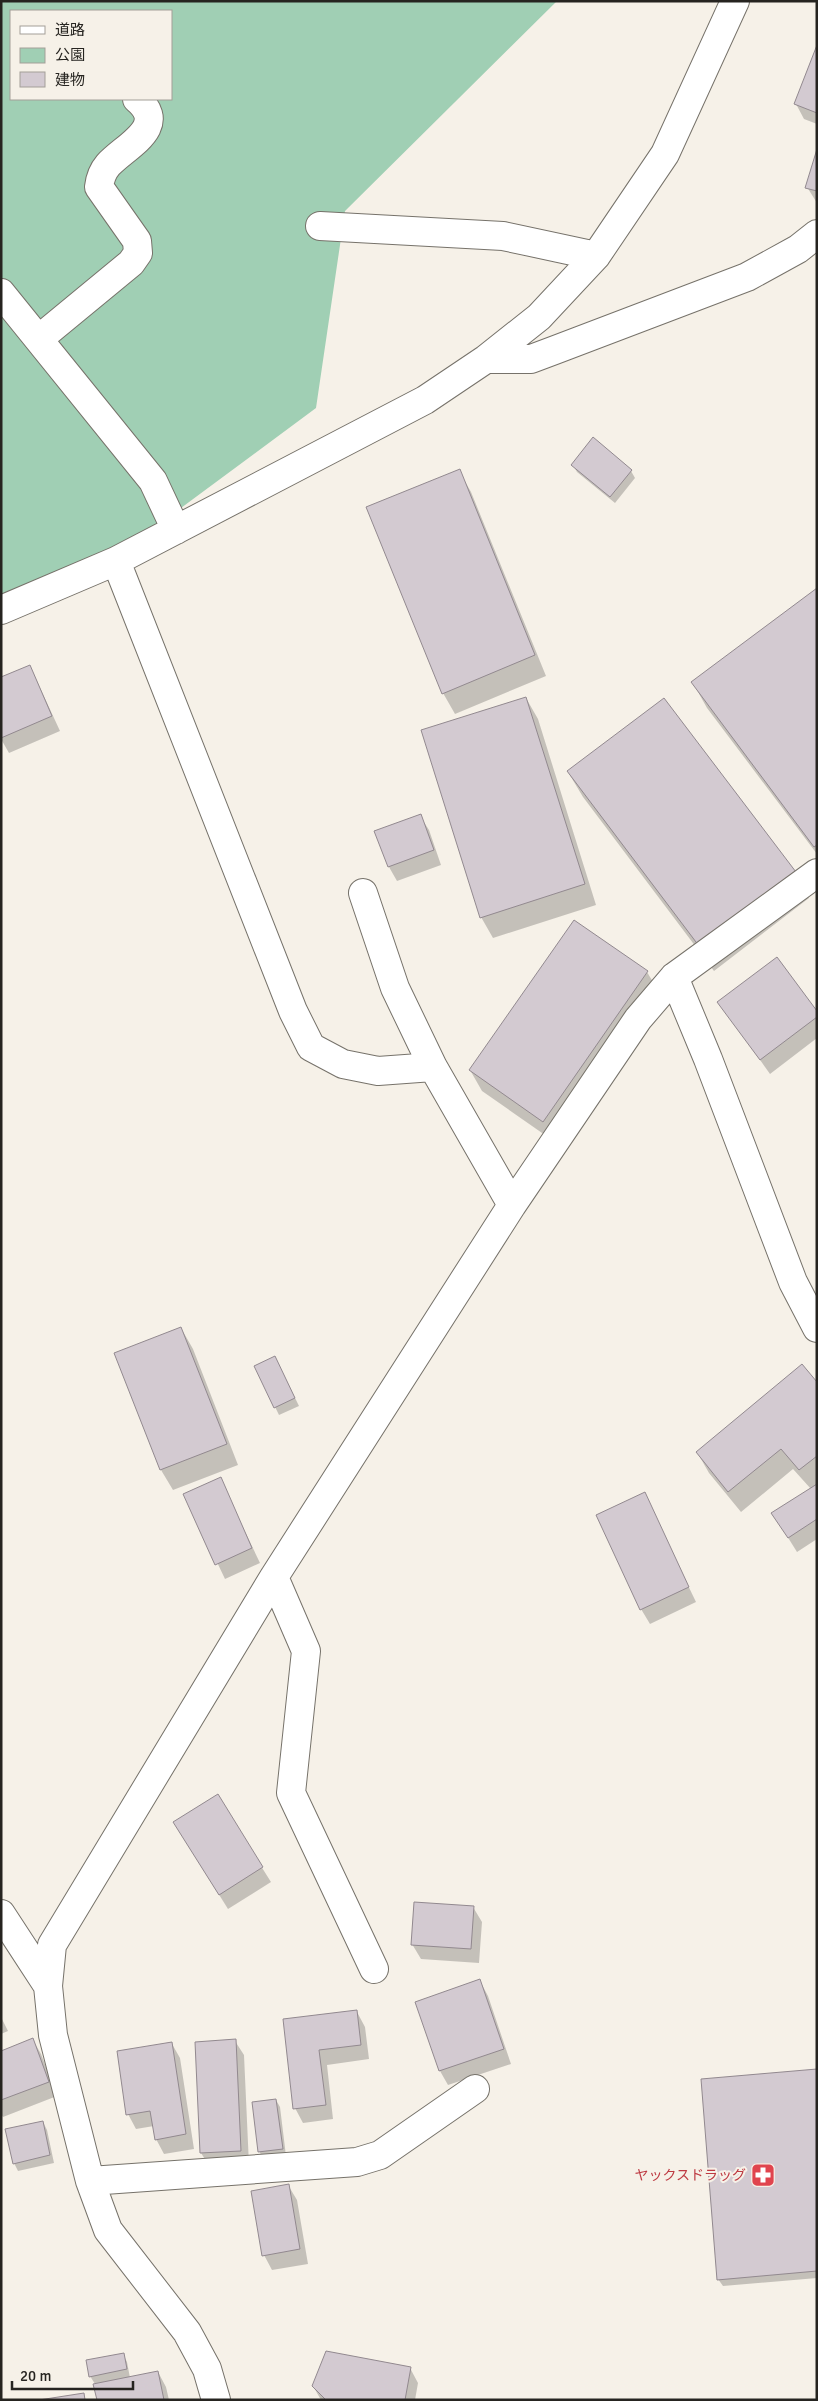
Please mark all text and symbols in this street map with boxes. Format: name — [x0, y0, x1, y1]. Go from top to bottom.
legend — [10, 10, 172, 100]
text: 道路 — [55, 21, 85, 39]
text: 公園 — [55, 46, 85, 64]
text: 建物 — [55, 71, 85, 89]
pharmacy icon: ヤックスドラッグ — [750, 2162, 776, 2188]
place label: ヤックスドラッグ — [634, 2167, 746, 2184]
scale bar — [12, 2358, 134, 2390]
text: 20 m — [20, 2367, 51, 2385]

